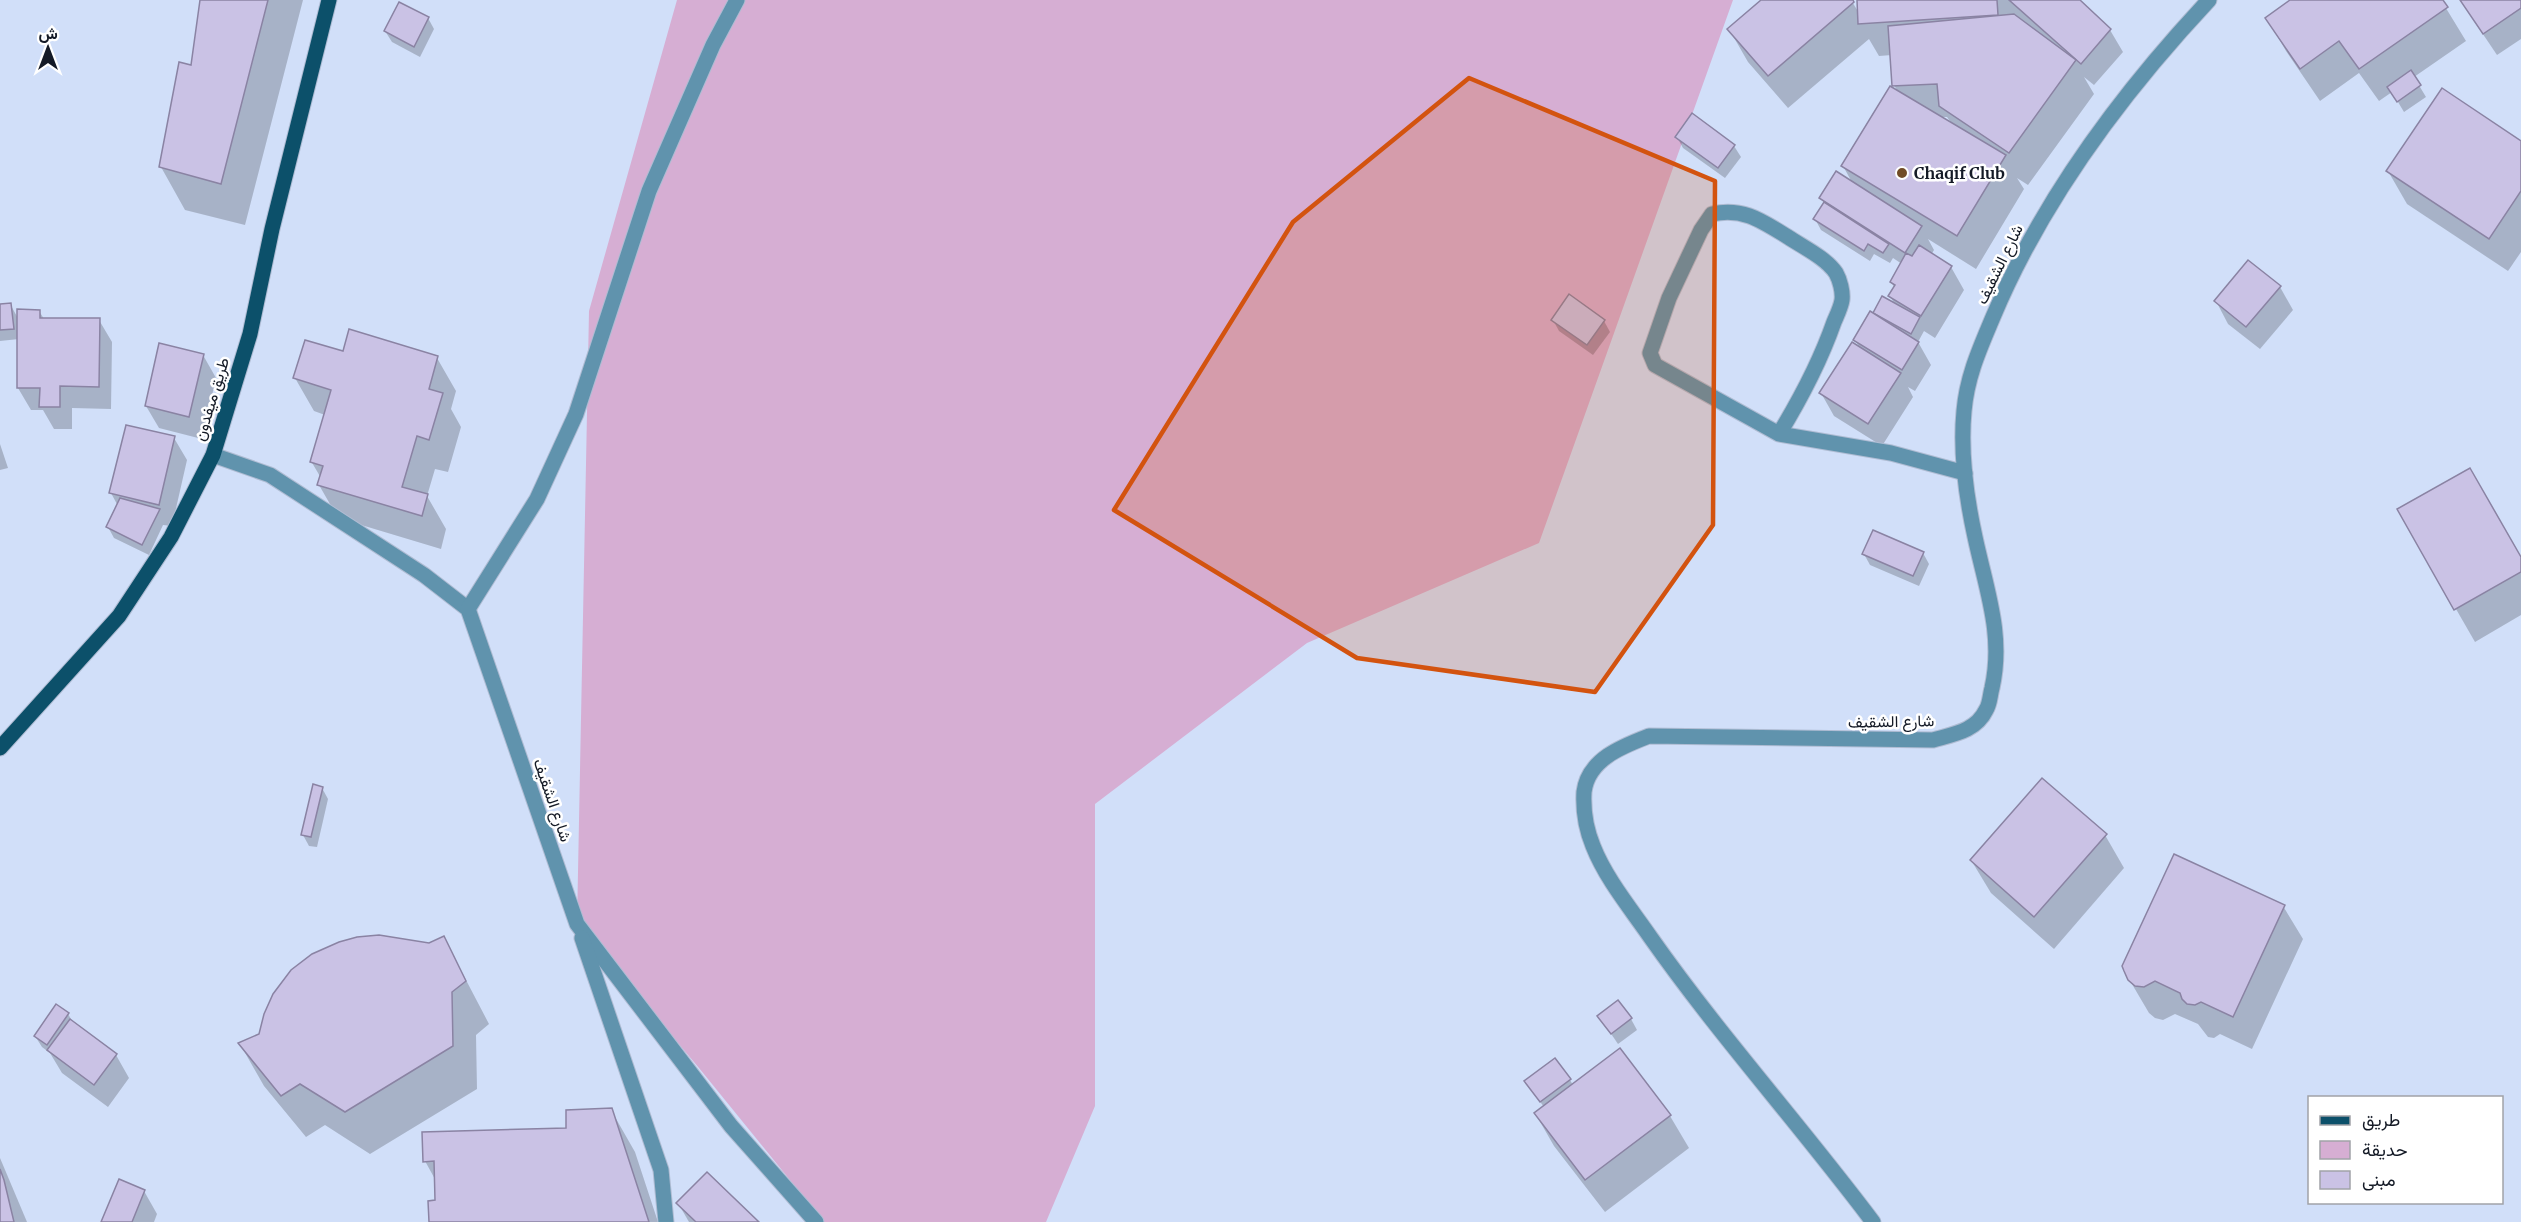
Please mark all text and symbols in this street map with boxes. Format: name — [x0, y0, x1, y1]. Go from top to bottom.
north arrow — [18, 18, 78, 78]
text: ش — [38, 23, 58, 43]
place label: Chaqif Club — [1914, 163, 2005, 183]
marker: Chaqif Club — [1895, 166, 1909, 180]
street label: شارع الشقيف — [1971, 221, 2029, 308]
street label: طريق ميفدون — [189, 355, 234, 444]
street label: شارع الشقيف — [1848, 710, 1934, 734]
street label: شارع الشقيف — [528, 756, 577, 845]
legend — [2308, 1096, 2503, 1204]
text: طريق — [2362, 1108, 2400, 1131]
text: حديقة — [2362, 1138, 2408, 1161]
text: مبنى — [2362, 1168, 2396, 1191]

